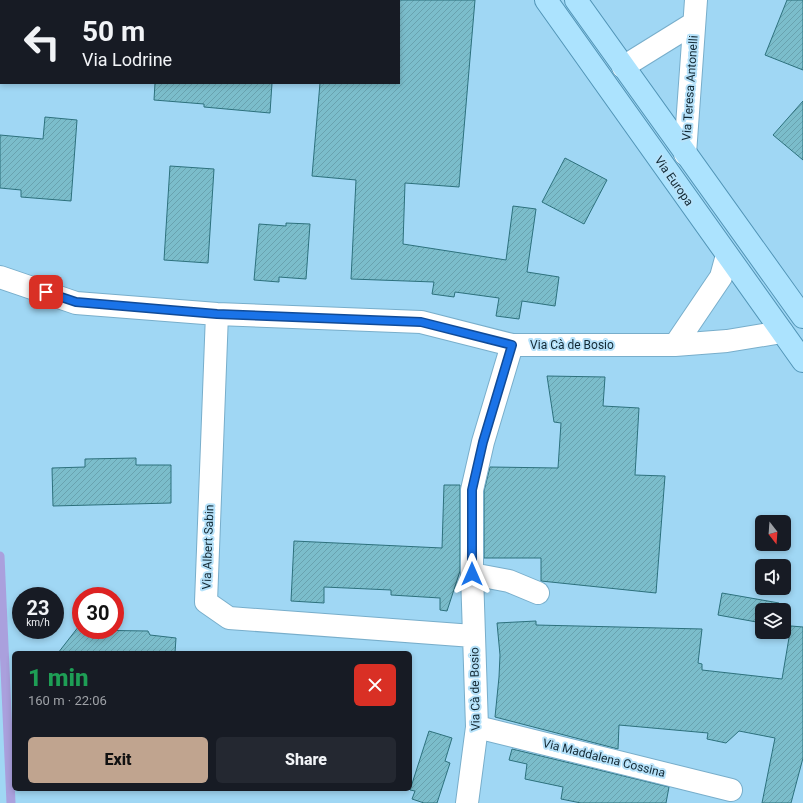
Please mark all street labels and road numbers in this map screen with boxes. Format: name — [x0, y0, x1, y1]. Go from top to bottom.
street label: Via Teresa Antonelli — [679, 35, 701, 141]
street label: Via Europa — [652, 153, 696, 209]
street label: Via Cà de Bosio — [530, 338, 614, 352]
street label: Via Albert Sabin — [200, 504, 216, 590]
street label: Via Cà de Bosio — [467, 647, 483, 731]
street label: Via Maddalena Cossina — [541, 736, 667, 780]

